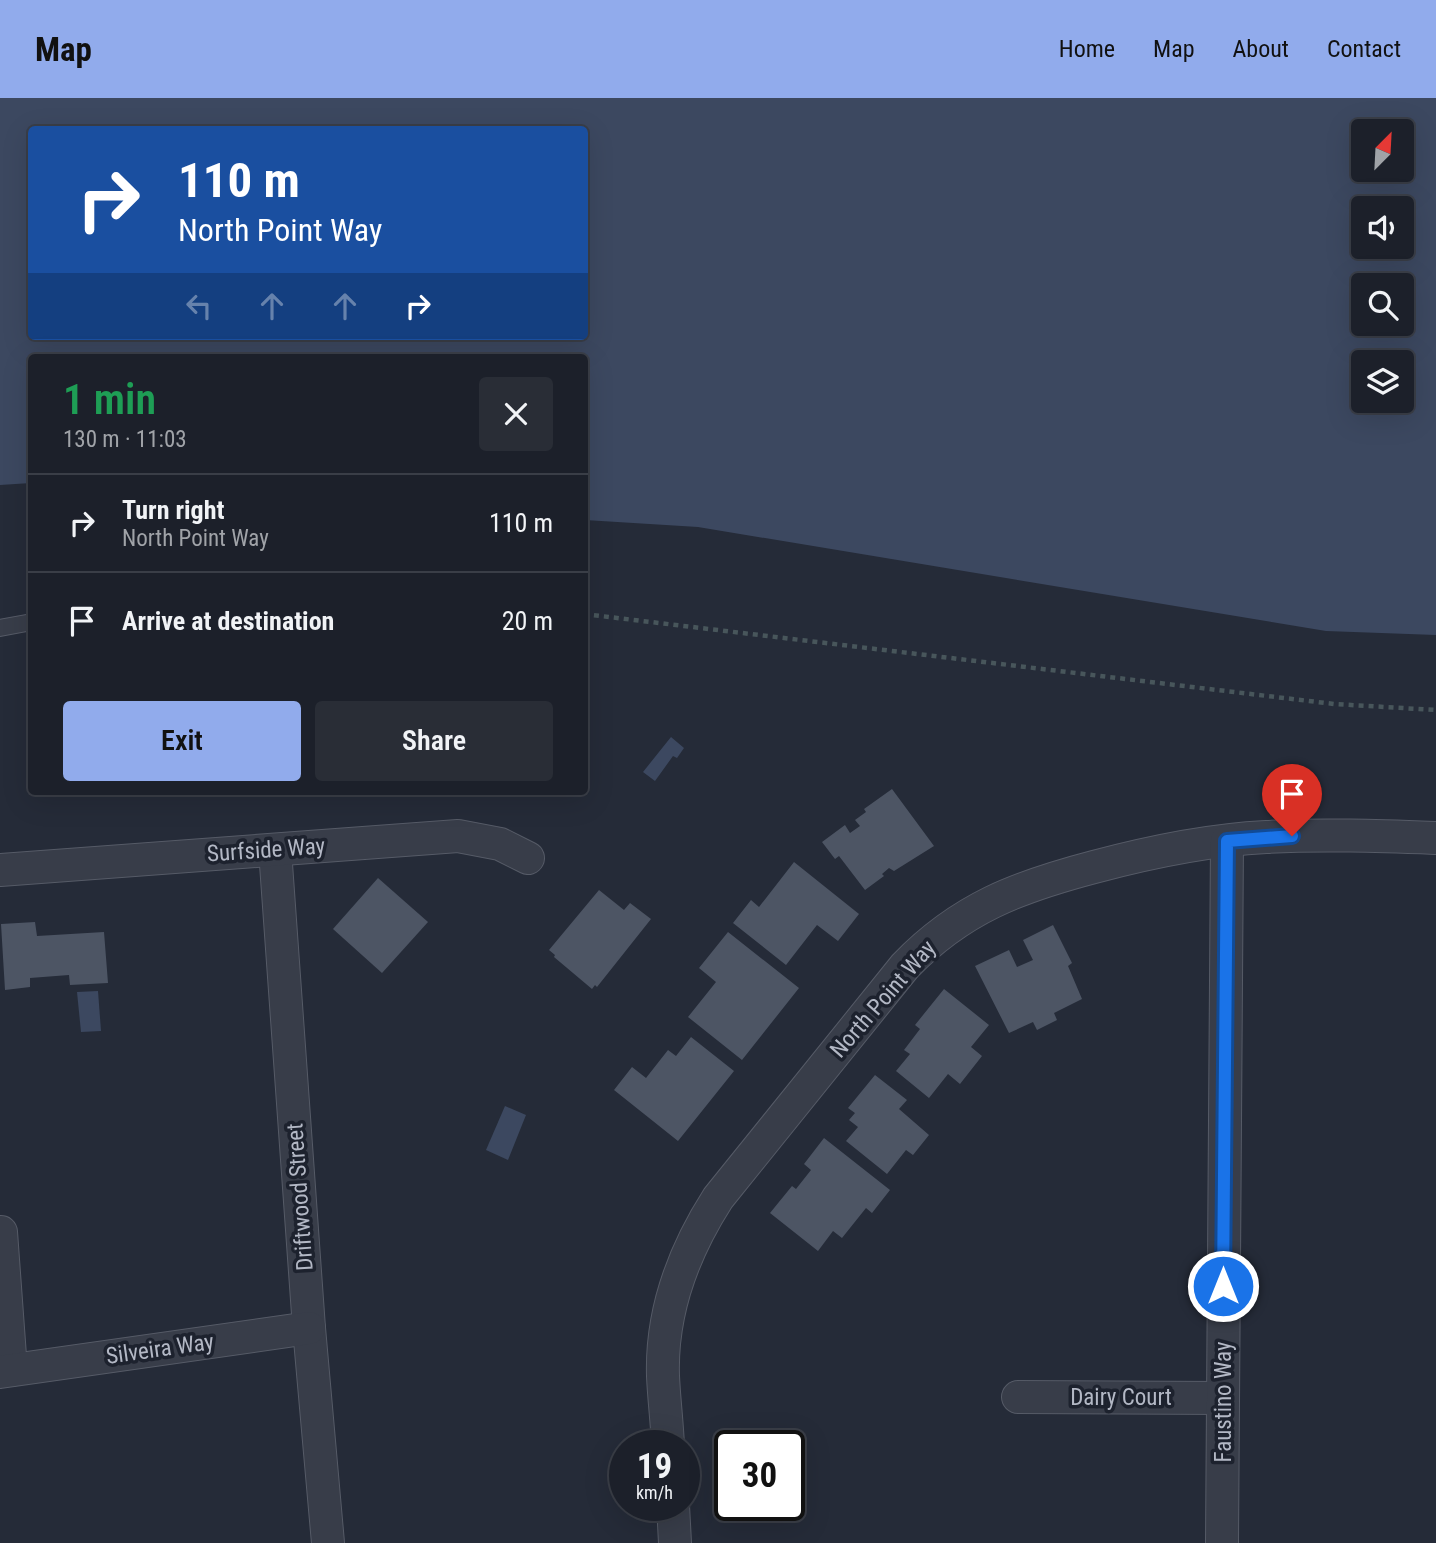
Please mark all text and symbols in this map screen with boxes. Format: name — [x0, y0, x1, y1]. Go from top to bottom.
text: Map — [35, 30, 92, 69]
text: Home — [1059, 35, 1115, 63]
text: Map — [1153, 35, 1195, 63]
text: About — [1233, 35, 1289, 63]
text: Contact — [1327, 35, 1401, 63]
north arrow — [1351, 119, 1414, 182]
map controls — [1351, 119, 1414, 413]
text: 110 m — [178, 152, 300, 209]
icon: right — [63, 154, 154, 245]
button: sound — [1351, 196, 1414, 259]
text: North Point Way — [178, 211, 382, 249]
button: search — [1351, 273, 1414, 336]
icon: left — [180, 287, 218, 325]
icon: ahead — [253, 287, 291, 325]
icon: ahead — [326, 287, 364, 325]
icon: right — [399, 287, 437, 325]
button: layers — [1351, 350, 1414, 413]
text: 1 min — [63, 375, 156, 424]
button: close — [479, 377, 553, 451]
text: 130 m · 11:03 — [63, 426, 187, 453]
text: Turn right — [122, 495, 224, 525]
icon: right — [63, 504, 101, 542]
text: 110 m — [489, 508, 553, 538]
text: North Point Way — [122, 525, 269, 552]
icon: arrive — [63, 602, 101, 640]
text: Arrive at destination — [122, 606, 334, 636]
text: 20 m — [502, 606, 553, 636]
button: Exit — [63, 701, 301, 781]
button: Share — [315, 701, 553, 781]
pin — [1262, 764, 1322, 836]
icon: arrive — [1273, 775, 1311, 813]
street label: Surfside Way — [206, 832, 326, 868]
street label: North Point Way — [825, 934, 942, 1063]
street label: Driftwood Street — [281, 1122, 319, 1272]
position arrow — [1186, 1249, 1260, 1323]
street label: Silveira Way — [104, 1328, 216, 1370]
street label: Faustino Way — [1210, 1341, 1237, 1462]
street label: Dairy Court — [1070, 1384, 1172, 1411]
speed limit sign: 30 — [714, 1430, 805, 1521]
text: 19 — [637, 1446, 672, 1487]
text: km/h — [636, 1482, 673, 1503]

